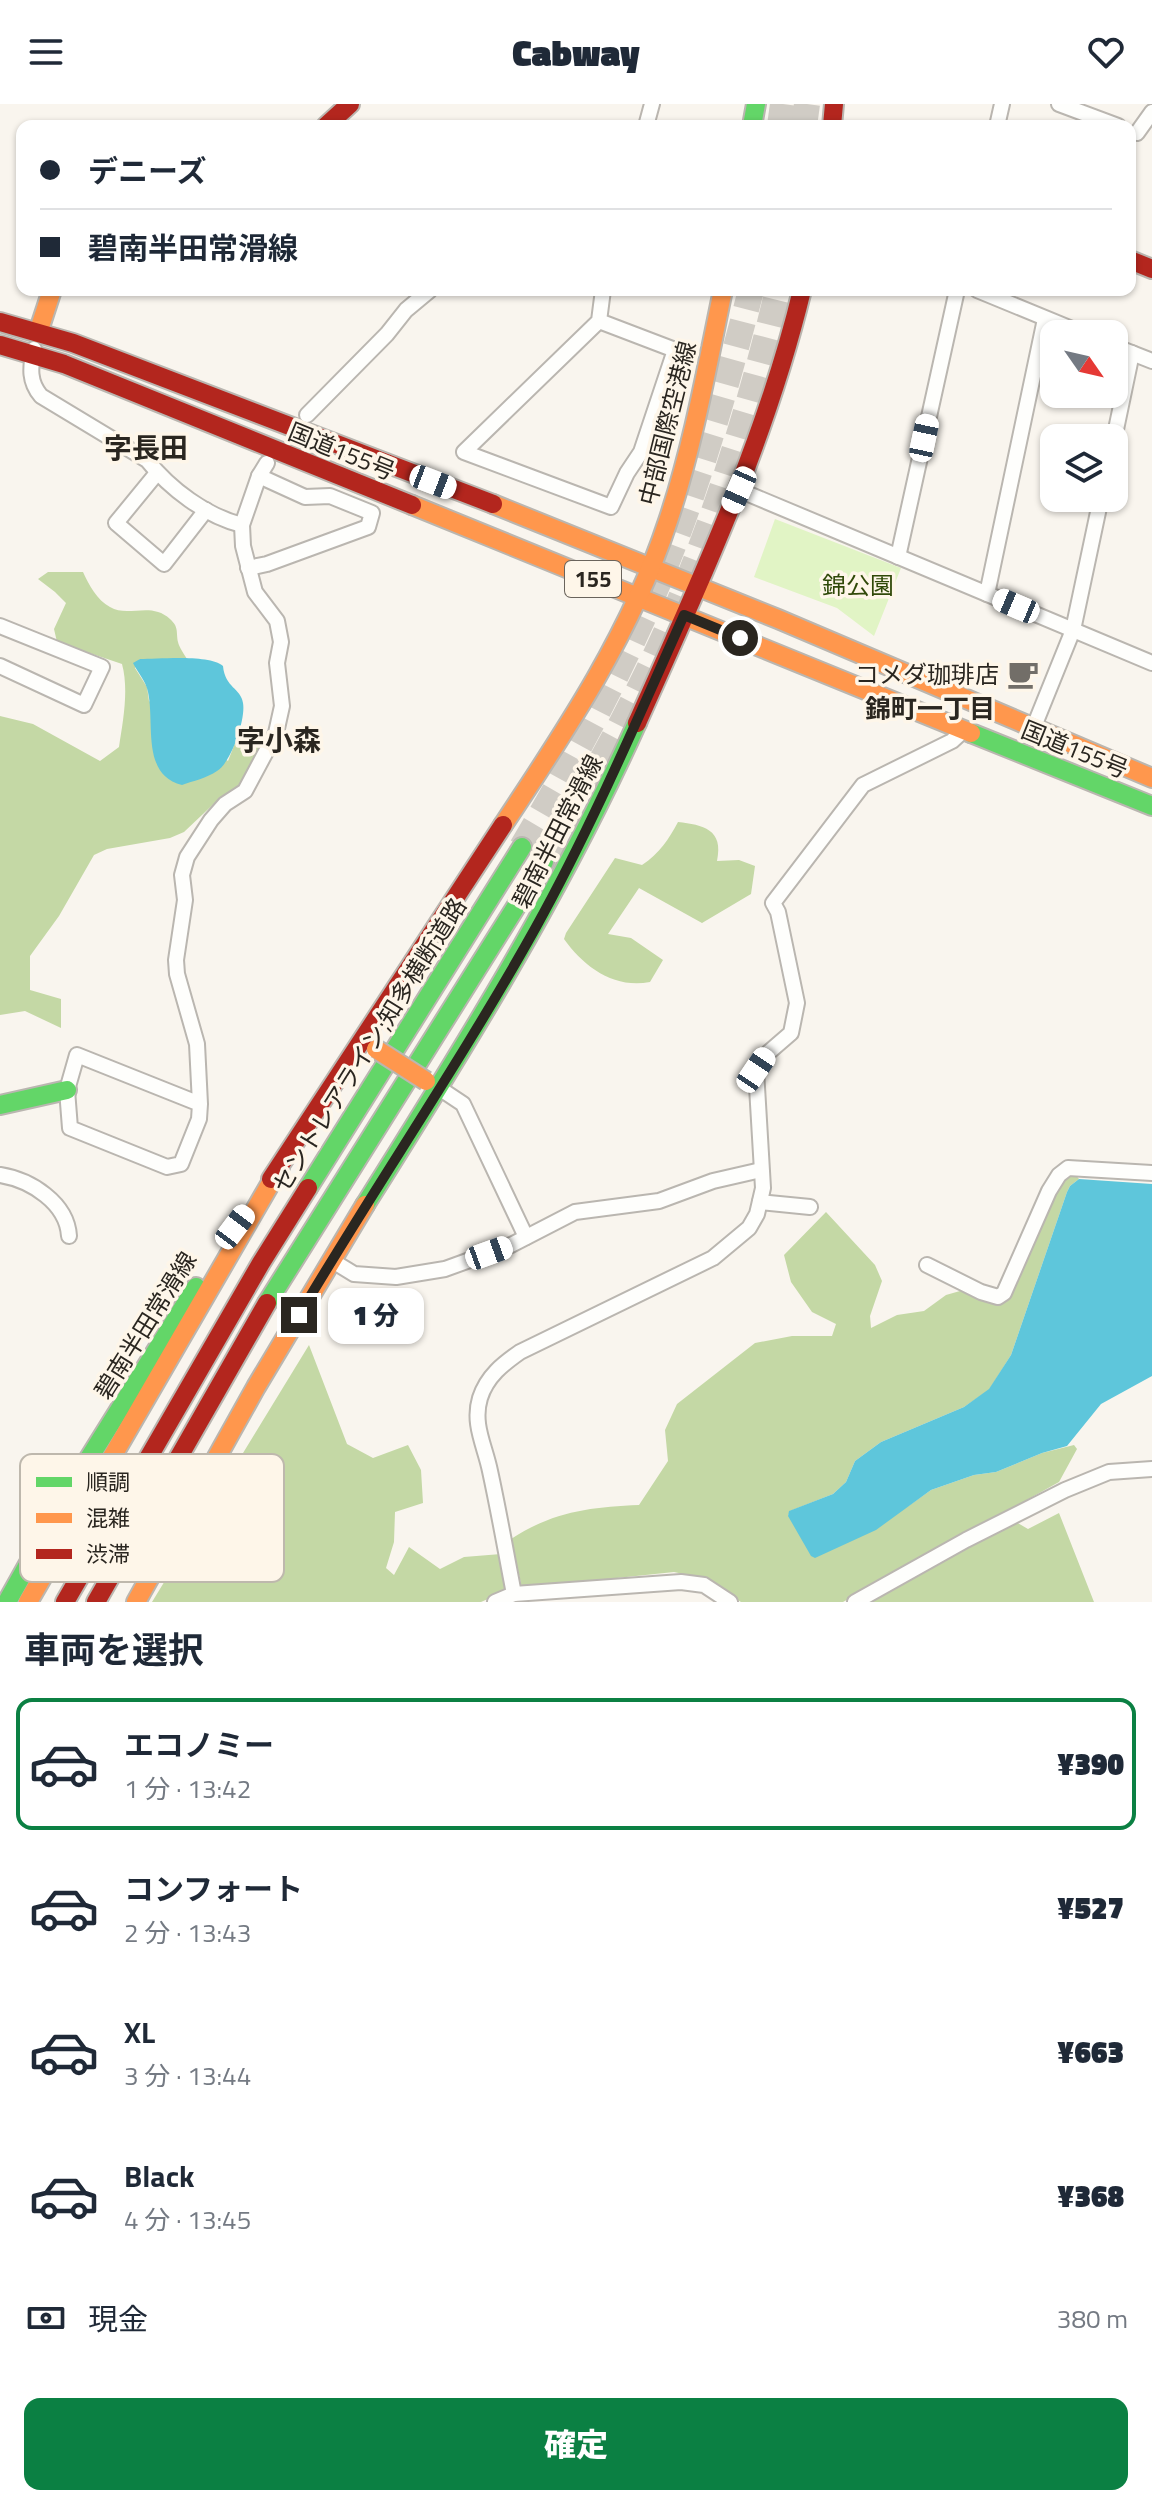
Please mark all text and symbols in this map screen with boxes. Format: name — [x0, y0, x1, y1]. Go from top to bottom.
text: Cabway — [512, 25, 640, 80]
icon: menu — [24, 30, 68, 74]
icon: heart — [1084, 30, 1128, 74]
text: デニーズ — [88, 148, 207, 194]
text: 碧南半田常滑線 — [88, 225, 298, 271]
north arrow — [1040, 320, 1128, 408]
map controls — [1040, 320, 1128, 512]
street label: 中部国際空港線 — [629, 337, 705, 509]
car — [907, 412, 941, 464]
street label: 国道155号 — [283, 413, 401, 489]
button: layers — [1040, 424, 1128, 512]
district label: 字長田 — [104, 426, 188, 469]
car — [406, 462, 460, 502]
car — [718, 463, 760, 517]
road number: 155 — [565, 561, 621, 597]
park label: 錦公園 — [822, 567, 894, 603]
car — [989, 586, 1043, 626]
route start — [722, 620, 758, 656]
place label: コメダ珈琲店 — [855, 656, 999, 692]
cafe icon: コメダ珈琲店 — [1006, 657, 1040, 691]
district label: 錦町一丁目 — [865, 689, 995, 728]
street label: 国道155号 — [1016, 711, 1134, 787]
district label: 字小森 — [237, 718, 321, 761]
street label: 碧南半田常滑線 — [503, 748, 611, 914]
street label: セントレアライン;知多横断道路 — [263, 890, 475, 1200]
car — [733, 1043, 779, 1097]
car — [211, 1201, 259, 1253]
car — [462, 1234, 516, 1272]
street label: 碧南半田常滑線 — [85, 1244, 205, 1406]
callout: 1 分 — [327, 1287, 423, 1343]
text: 1 分 — [353, 1296, 399, 1335]
route end — [281, 1297, 317, 1333]
legend — [20, 1454, 284, 1582]
text: 順調 — [86, 1465, 130, 1499]
text: 混雑 — [86, 1501, 130, 1535]
text: 渋滞 — [86, 1537, 130, 1571]
text: 車両を選択 — [24, 1622, 204, 1677]
text: エコノミー — [124, 1722, 274, 1768]
icon: car — [28, 1728, 100, 1800]
text: ¥390 — [1057, 1741, 1124, 1787]
text: 1 分 · 13:42 — [124, 1769, 251, 1808]
text: コンフォート — [124, 1866, 303, 1912]
icon: car — [28, 1872, 100, 1944]
text: ¥527 — [1057, 1885, 1124, 1931]
text: 2 分 · 13:43 — [124, 1913, 251, 1952]
text: XL — [124, 2009, 155, 2055]
icon: car — [28, 2016, 100, 2088]
text: ¥663 — [1057, 2029, 1124, 2075]
text: 3 分 · 13:44 — [124, 2056, 251, 2095]
text: Black — [124, 2153, 195, 2199]
icon: car — [28, 2160, 100, 2232]
text: ¥368 — [1057, 2173, 1124, 2219]
text: 4 分 · 13:45 — [124, 2200, 251, 2239]
icon: cash — [24, 2296, 68, 2340]
text: 現金 — [88, 2296, 148, 2342]
text: 380 m — [1057, 2299, 1128, 2338]
button: 確定 — [24, 2398, 1128, 2490]

